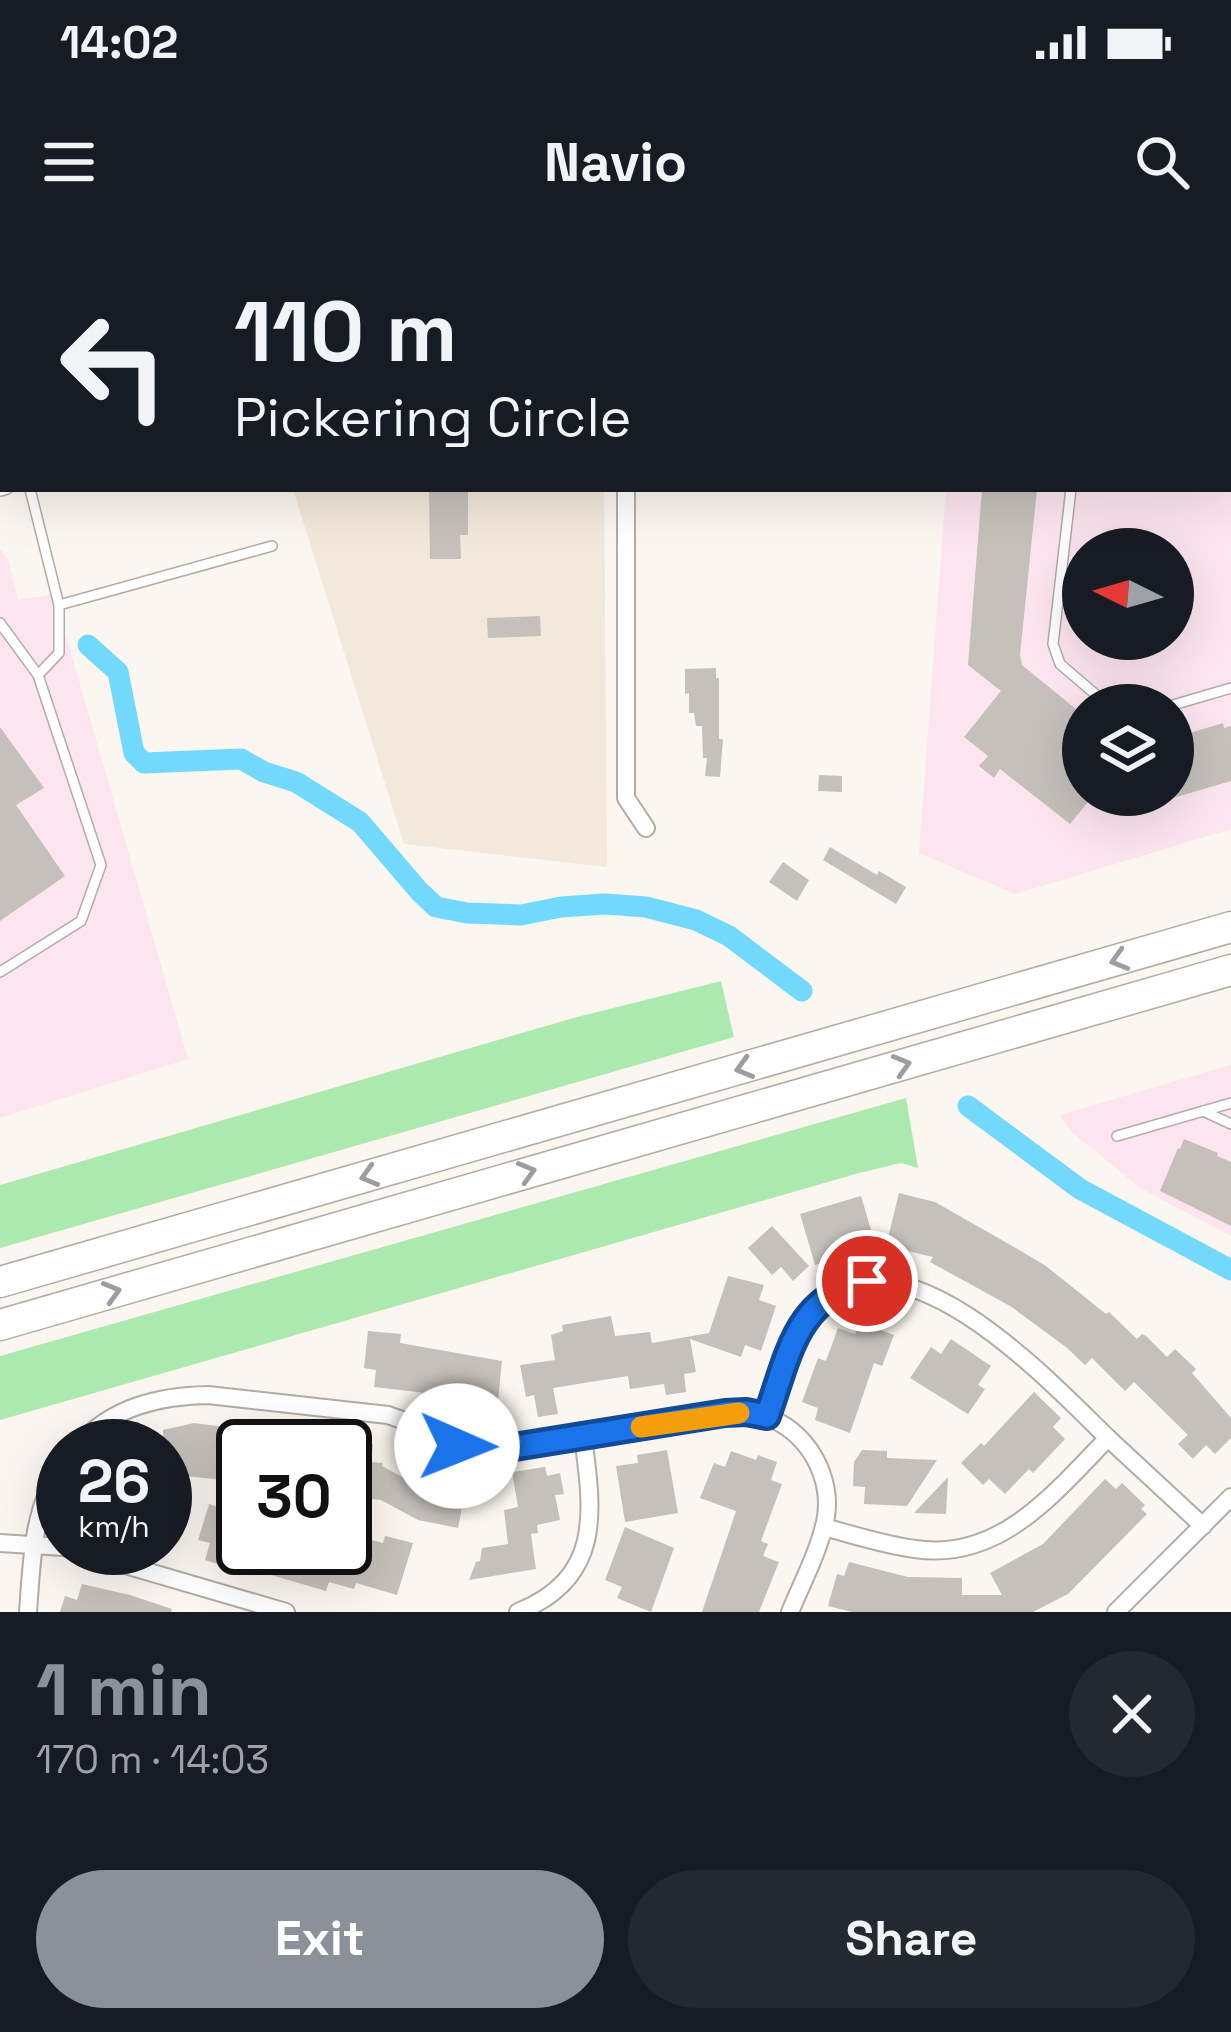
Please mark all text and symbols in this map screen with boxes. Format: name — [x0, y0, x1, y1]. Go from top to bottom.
text: 14:02 — [60, 14, 178, 71]
text: Navio — [544, 128, 687, 197]
icon: menu — [36, 129, 102, 195]
icon: search — [1129, 129, 1195, 195]
text: 110 m — [234, 278, 457, 386]
icon: left — [36, 288, 192, 444]
text: Pickering Circle — [234, 383, 632, 452]
north arrow — [1062, 528, 1194, 660]
map controls — [1062, 528, 1194, 816]
button: layers — [1062, 684, 1194, 816]
one-way arrow — [1109, 946, 1130, 971]
one-way arrow — [734, 1053, 755, 1078]
one-way arrow — [891, 1054, 912, 1079]
one-way arrow — [516, 1161, 537, 1186]
one-way arrow — [359, 1162, 380, 1187]
pin — [816, 1230, 918, 1332]
icon: arrive — [834, 1248, 900, 1314]
one-way arrow — [101, 1281, 122, 1306]
position arrow — [394, 1383, 520, 1509]
speed limit sign: 30 — [216, 1419, 372, 1575]
text: 26 — [78, 1443, 150, 1520]
text: km/h — [78, 1507, 150, 1546]
text: 1 min — [36, 1644, 212, 1736]
button: close — [1069, 1651, 1195, 1777]
text: 170 m · 14:03 — [36, 1735, 269, 1784]
button: Exit — [36, 1870, 604, 2008]
button: Share — [628, 1870, 1195, 2008]

